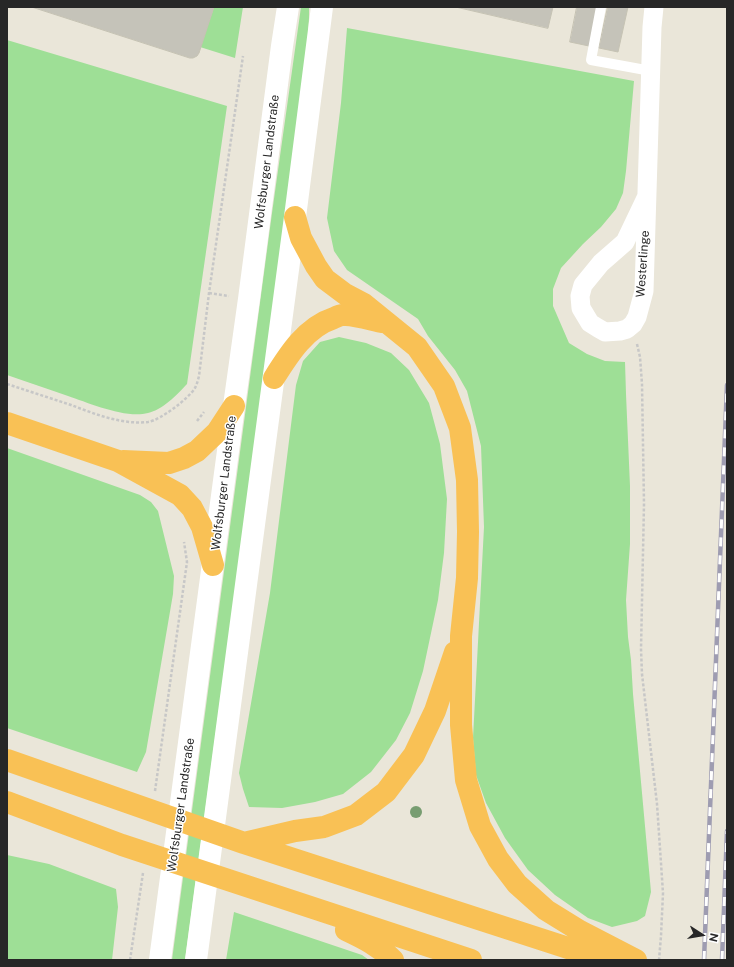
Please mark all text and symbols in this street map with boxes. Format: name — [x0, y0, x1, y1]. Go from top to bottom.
street label: Wolfsburger Landstraße — [252, 94, 282, 230]
street label: Westerlinge — [633, 230, 653, 298]
street label: Wolfsburger Landstraße — [209, 415, 239, 551]
street label: Wolfsburger Landstraße — [164, 737, 198, 873]
north arrow — [682, 915, 722, 955]
text: N — [707, 932, 721, 943]

